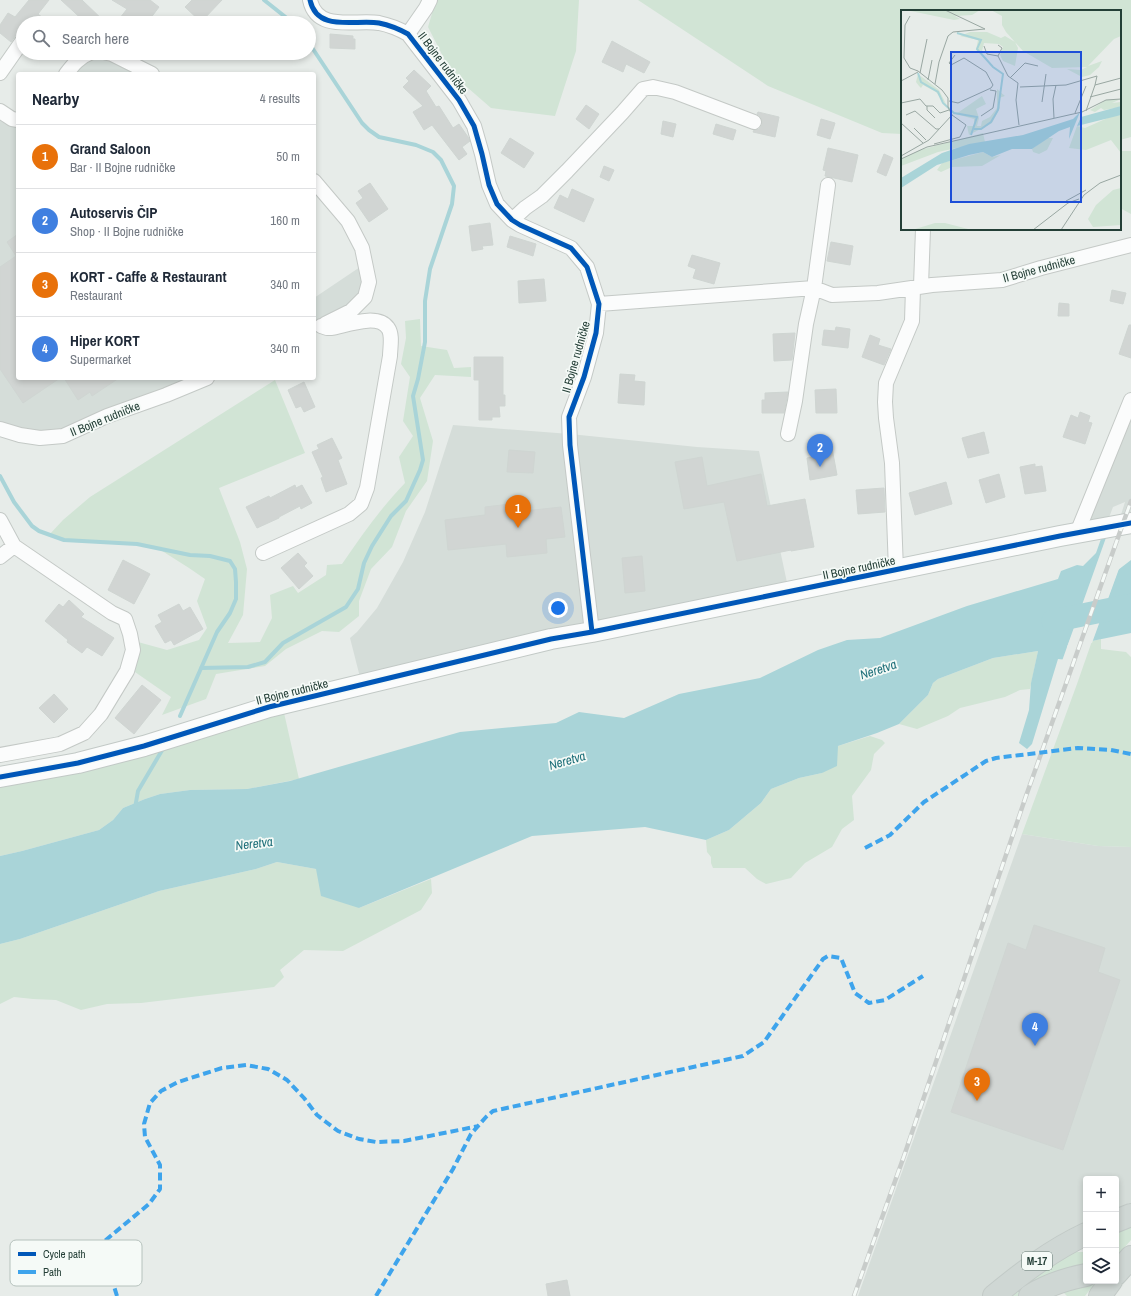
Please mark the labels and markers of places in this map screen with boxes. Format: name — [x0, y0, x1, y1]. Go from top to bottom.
pin: 2 — [807, 434, 833, 467]
pin: 1 — [505, 495, 531, 528]
pin: 4 — [1022, 1013, 1048, 1046]
pin: 3 — [964, 1068, 990, 1101]

